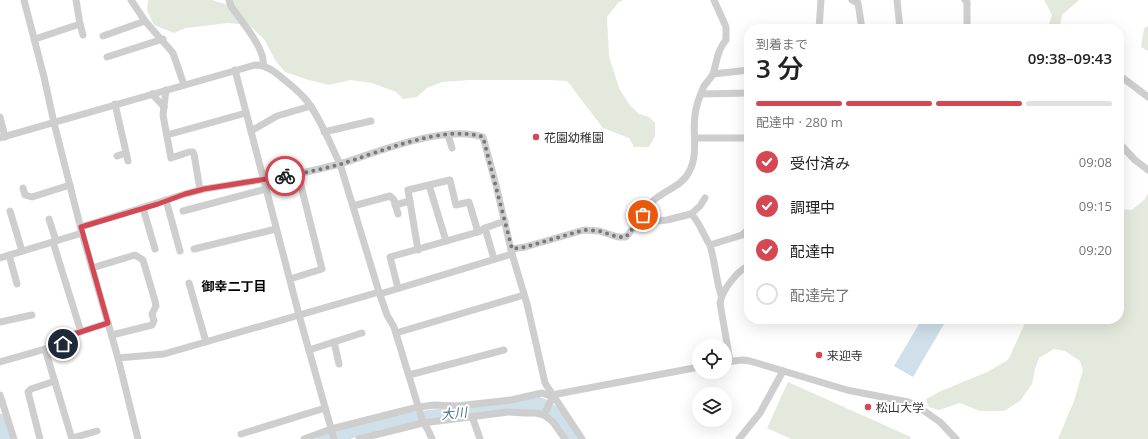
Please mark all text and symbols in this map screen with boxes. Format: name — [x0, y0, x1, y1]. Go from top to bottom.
text: 到着まで — [756, 35, 808, 53]
text: 09:38–09:43 — [1028, 48, 1112, 68]
text: 3 分 — [756, 50, 804, 86]
text: 配達中 · 280 m — [756, 113, 843, 131]
place label: 花園幼稚園 — [544, 129, 604, 146]
marker: 花園幼稚園 — [531, 132, 541, 142]
icon: check — [756, 151, 778, 173]
text: 受付済み — [790, 153, 850, 173]
text: 09:08 — [1079, 153, 1112, 171]
courier — [265, 156, 305, 196]
icon: bike — [274, 165, 296, 187]
icon: check — [756, 195, 778, 217]
text: 調理中 — [790, 197, 835, 217]
text: 09:15 — [1079, 197, 1112, 215]
pin — [626, 198, 660, 232]
icon: bag — [632, 204, 654, 226]
icon: check — [756, 239, 778, 261]
text: 配達中 — [790, 241, 835, 261]
text: 09:20 — [1079, 241, 1112, 259]
district label: 御幸二丁目 — [201, 277, 267, 295]
text: 配達完了 — [790, 285, 850, 305]
pin — [46, 327, 80, 361]
icon: home — [52, 333, 74, 355]
map controls — [692, 339, 732, 427]
button: locate — [692, 339, 732, 379]
place label: 来迎寺 — [827, 347, 863, 364]
marker: 来迎寺 — [814, 350, 824, 360]
button: layers — [692, 387, 732, 427]
place label: 松山大学 — [876, 399, 924, 416]
water label: 大川 — [440, 402, 470, 423]
marker: 松山大学 — [863, 402, 873, 412]

